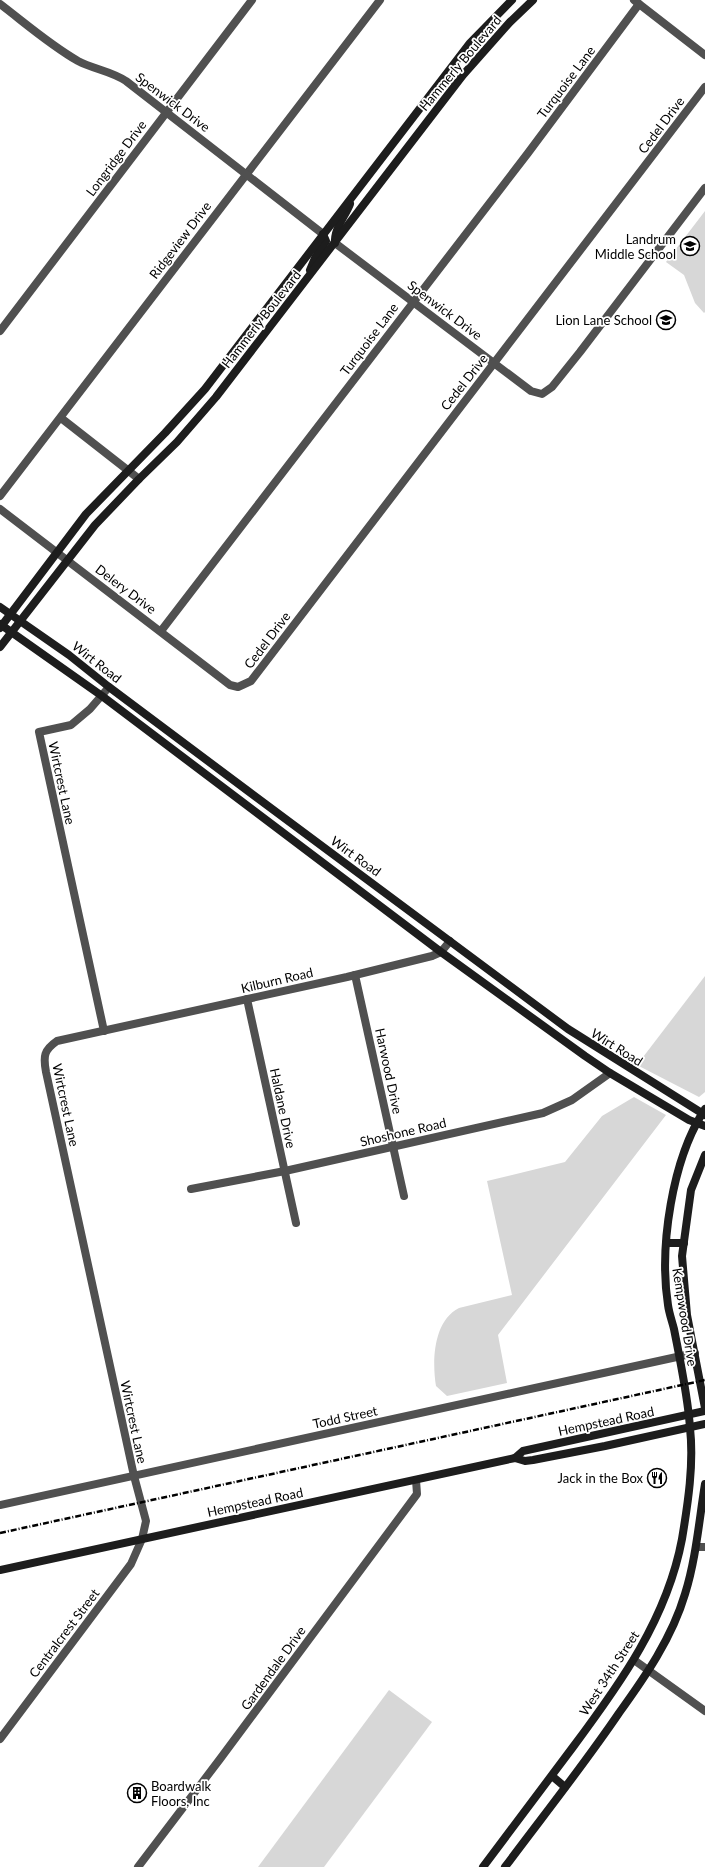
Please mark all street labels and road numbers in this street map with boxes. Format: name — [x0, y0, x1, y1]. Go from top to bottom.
street label: Hammerly Boulevard — [415, 12, 505, 114]
street label: Turquoise Lane — [534, 43, 598, 121]
street label: Spenwick Drive — [133, 69, 213, 135]
street label: Cedel Drive — [634, 93, 688, 157]
street label: Longridge Drive — [82, 117, 150, 199]
street label: Ridgeview Drive — [146, 198, 214, 282]
street label: Hammerly Boulevard — [218, 267, 304, 371]
street label: Spenwick Drive — [405, 277, 485, 343]
street label: Turquoise Lane — [337, 300, 401, 378]
street label: Cedel Drive — [437, 351, 491, 413]
street label: Delery Drive — [92, 561, 160, 617]
street label: Cedel Drive — [240, 608, 294, 672]
street label: Wirt Road — [69, 638, 125, 686]
street label: Wirtcrest Lane — [45, 740, 79, 826]
street label: Wirt Road — [328, 832, 384, 880]
street label: Kilburn Road — [239, 964, 315, 996]
street label: Wirt Road — [588, 1025, 646, 1069]
street label: Harwood Drive — [372, 1027, 406, 1116]
street label: Wirtcrest Lane — [49, 1062, 83, 1148]
street label: Haldane Drive — [267, 1067, 299, 1150]
street label: Shoshone Road — [358, 1114, 448, 1150]
street label: Kempwood Drive — [669, 1267, 701, 1367]
street label: Wirtcrest Lane — [117, 1379, 151, 1465]
street label: Todd Street — [311, 1402, 379, 1432]
street label: Hempstead Road — [557, 1403, 655, 1439]
street label: Hempstead Road — [206, 1484, 304, 1520]
street label: Centralcrest Street — [25, 1585, 103, 1680]
street label: Gardendale Drive — [237, 1623, 309, 1713]
street label: West 34th Street — [576, 1627, 643, 1718]

